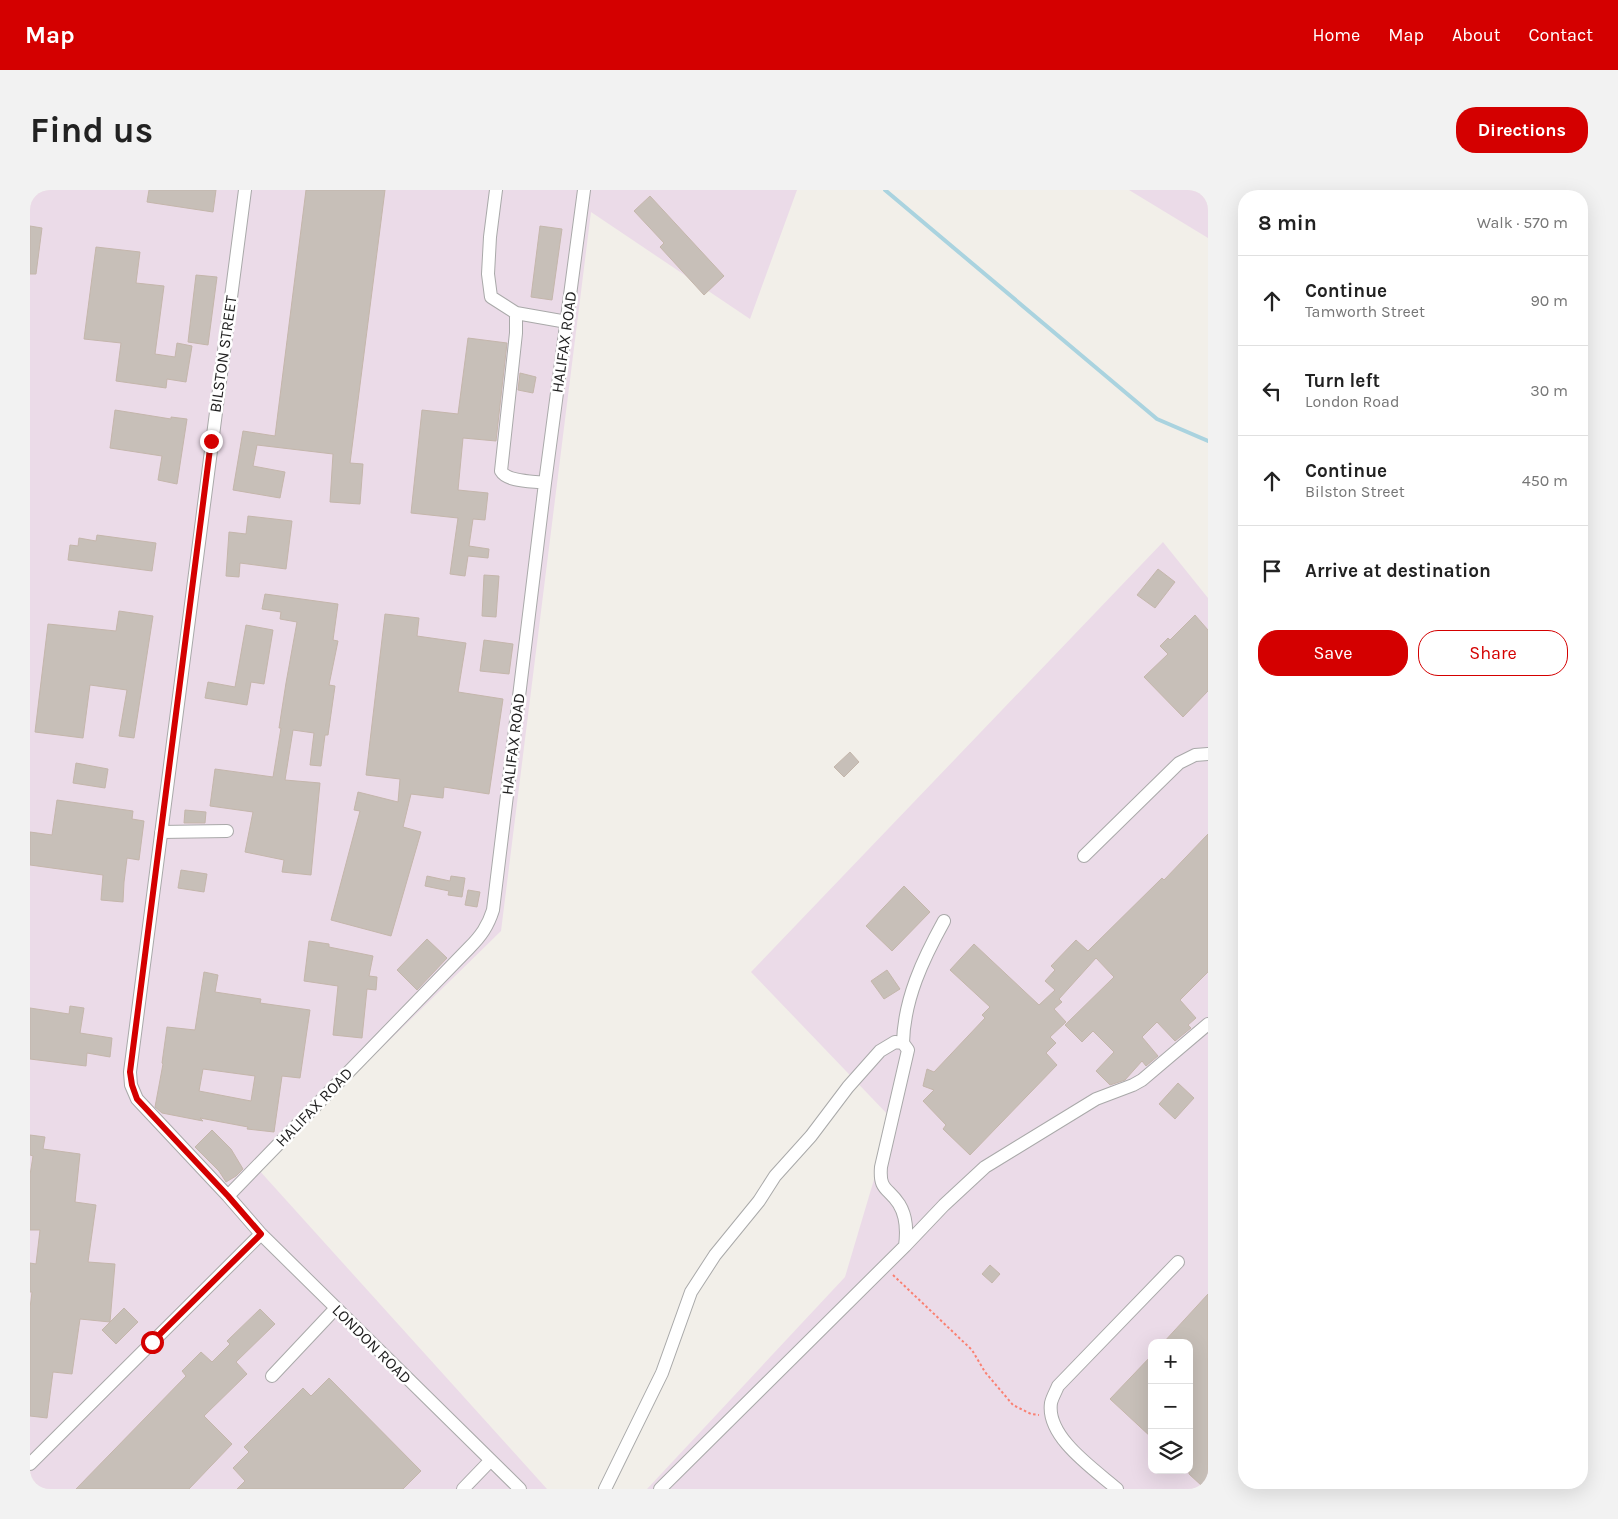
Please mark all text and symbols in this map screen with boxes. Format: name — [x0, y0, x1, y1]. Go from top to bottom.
text: Map — [25, 21, 75, 49]
text: Home — [1312, 24, 1360, 46]
text: Map — [1388, 24, 1424, 46]
text: About — [1452, 24, 1501, 46]
text: Contact — [1529, 24, 1593, 46]
button: Directions — [1456, 107, 1588, 153]
text: Find us — [30, 110, 153, 151]
text: 8 min — [1258, 211, 1317, 235]
text: Walk · 570 m — [1477, 213, 1568, 232]
text: Continue — [1305, 280, 1387, 302]
icon: ahead — [1258, 287, 1286, 315]
street label: HALIFAX ROAD — [547, 290, 581, 394]
text: 90 m — [1530, 291, 1568, 310]
street label: BILSTON STREET — [205, 294, 241, 414]
text: Tamworth Street — [1305, 302, 1425, 321]
text: Turn left — [1305, 370, 1380, 392]
icon: left — [1258, 377, 1286, 405]
text: 30 m — [1530, 381, 1568, 400]
text: London Road — [1305, 392, 1399, 411]
route end — [200, 430, 223, 453]
text: Continue — [1305, 460, 1387, 482]
icon: ahead — [1258, 467, 1286, 495]
text: 450 m — [1522, 471, 1568, 490]
text: Bilston Street — [1305, 482, 1405, 501]
icon: arrive — [1258, 557, 1286, 585]
text: Arrive at destination — [1305, 560, 1491, 582]
button: Save — [1258, 630, 1408, 676]
button: Share — [1418, 630, 1568, 676]
street label: HALIFAX ROAD — [497, 692, 529, 796]
street label: HALIFAX ROAD — [272, 1064, 356, 1150]
street label: LONDON ROAD — [328, 1300, 416, 1388]
route start — [141, 1331, 164, 1354]
map controls — [1148, 1339, 1193, 1474]
button: + — [1148, 1339, 1193, 1384]
button: − — [1148, 1384, 1193, 1429]
button: layers — [1148, 1429, 1193, 1474]

